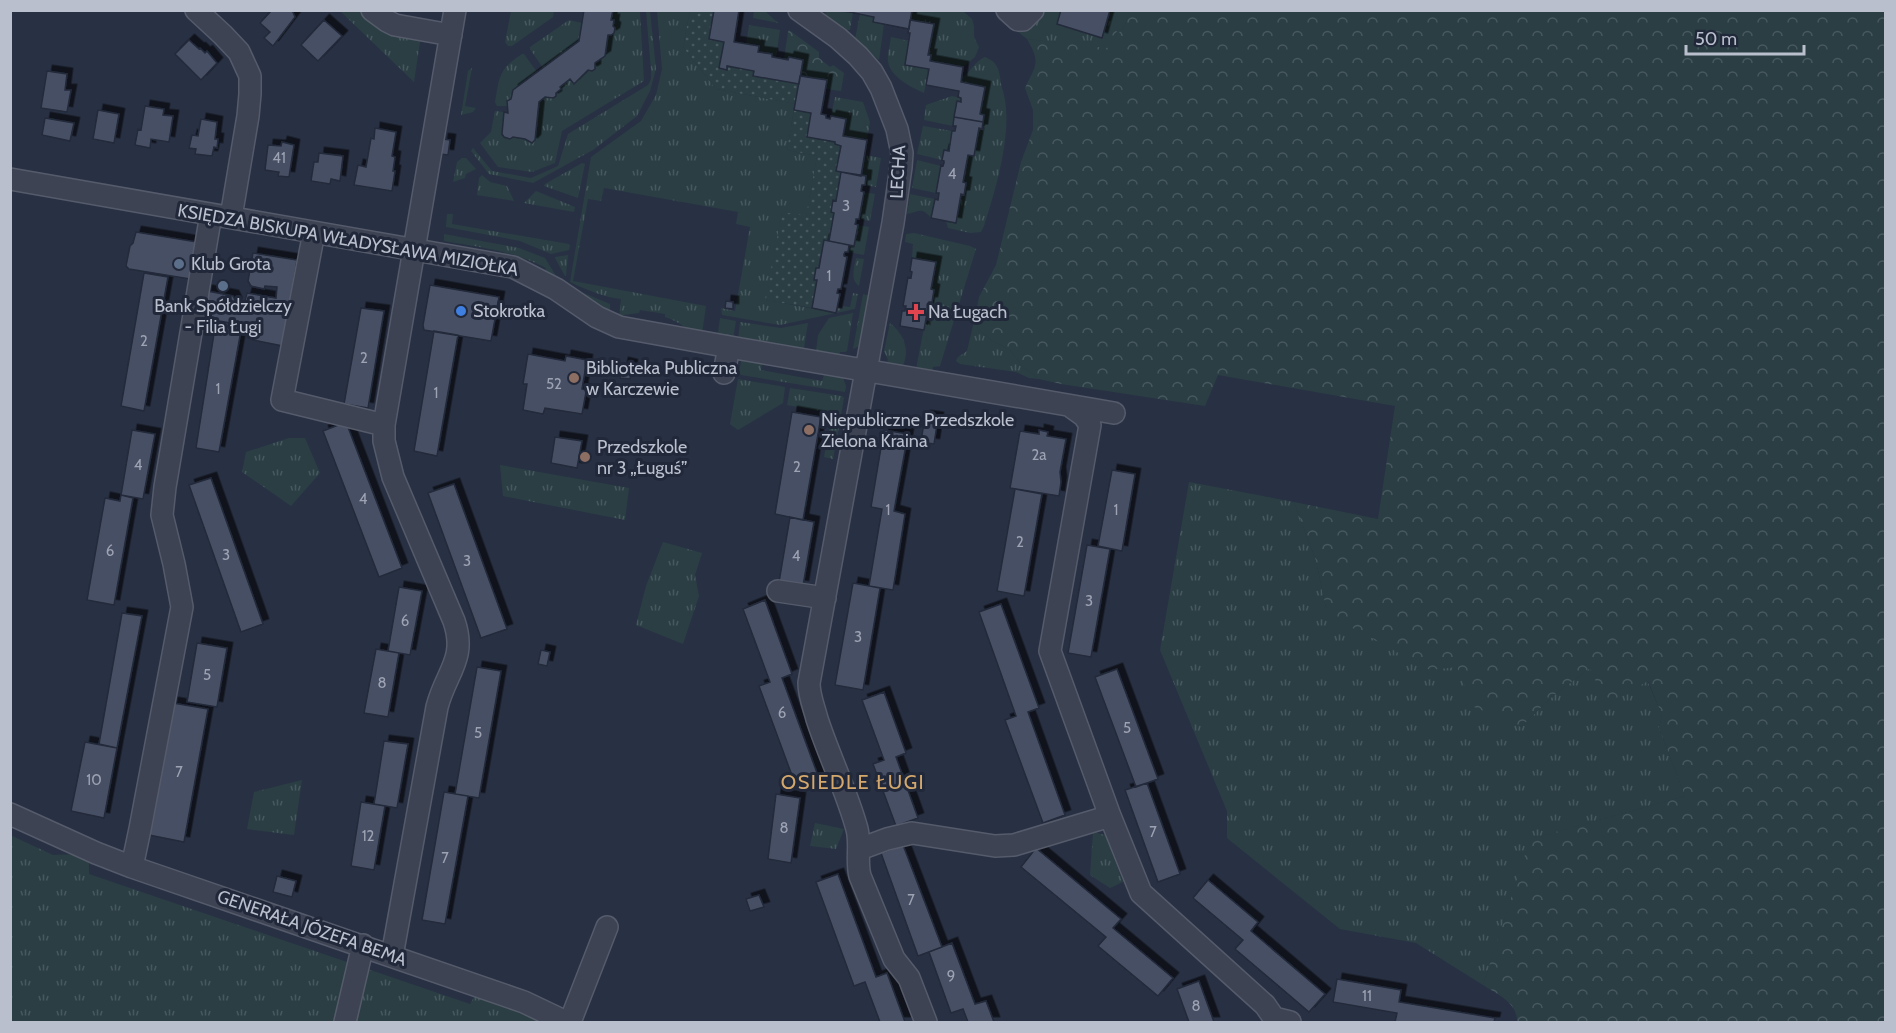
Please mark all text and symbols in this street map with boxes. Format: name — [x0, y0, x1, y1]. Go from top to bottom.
scale bar — [1686, 18, 1804, 56]
text: 50 m — [1695, 28, 1737, 50]
street label: LECHA — [886, 145, 910, 199]
house number: 41 — [272, 149, 286, 167]
house number: 4 — [948, 165, 957, 183]
house number: 3 — [842, 197, 850, 215]
street label: KSIĘDZA BISKUPA WŁADYSŁAWA MIZIOŁKA — [176, 199, 520, 281]
place label: Klub Grota — [191, 253, 271, 275]
marker: Klub Grota — [172, 257, 186, 271]
house number: 1 — [827, 267, 831, 285]
marker: Bank Spółdzielczy - Filia Ługi — [216, 279, 230, 293]
place label: Bank Spółdzielczy - Filia Ługi — [154, 295, 292, 338]
place label: Stokrotka — [473, 300, 545, 322]
place label: Na Ługach — [928, 301, 1007, 323]
marker: Stokrotka — [454, 304, 468, 318]
marker: Na Ługach — [909, 305, 923, 319]
house number: 2 — [140, 332, 148, 350]
house number: 2 — [360, 349, 368, 367]
place label: Biblioteka Publiczna w Karczewie — [586, 357, 738, 400]
marker: Biblioteka Publiczna w Karczewie — [567, 371, 581, 385]
house number: 52 — [546, 375, 562, 393]
house number: 1 — [216, 380, 220, 398]
house number: 1 — [434, 384, 438, 402]
place label: Niepubliczne Przedszkole Zielona Kraina — [821, 409, 1014, 452]
marker: Niepubliczne Przedszkole Zielona Kraina — [802, 423, 816, 437]
place label: Przedszkole nr 3 „Ługuś” — [597, 436, 687, 479]
house number: 2a — [1031, 446, 1047, 464]
marker: Przedszkole nr 3 „Ługuś” — [578, 450, 592, 464]
house number: 4 — [134, 456, 143, 474]
house number: 2 — [793, 458, 801, 476]
house number: 4 — [359, 490, 368, 508]
house number: 1 — [886, 501, 890, 519]
house number: 1 — [1114, 501, 1118, 519]
house number: 2 — [1016, 533, 1024, 551]
house number: 6 — [106, 542, 114, 560]
house number: 3 — [222, 546, 230, 564]
house number: 4 — [792, 547, 801, 565]
house number: 3 — [463, 552, 471, 570]
house number: 3 — [1085, 592, 1093, 610]
house number: 6 — [401, 612, 409, 630]
house number: 3 — [854, 628, 862, 646]
house number: 5 — [203, 666, 211, 684]
house number: 8 — [377, 674, 387, 692]
house number: 6 — [778, 704, 786, 722]
house number: 5 — [1123, 719, 1131, 737]
house number: 5 — [474, 724, 482, 742]
house number: 7 — [175, 763, 183, 781]
district label: OSIEDLE ŁUGI — [781, 770, 925, 794]
house number: 10 — [86, 771, 102, 789]
house number: 8 — [779, 819, 789, 837]
house number: 7 — [1149, 823, 1157, 841]
house number: 12 — [362, 827, 375, 845]
house number: 7 — [441, 849, 449, 867]
street label: GENERAŁA JÓZEFA BEMA — [214, 885, 410, 971]
house number: 7 — [907, 891, 915, 909]
house number: 9 — [947, 967, 955, 985]
house number: 11 — [1362, 987, 1372, 1005]
house number: 8 — [1191, 997, 1201, 1015]

